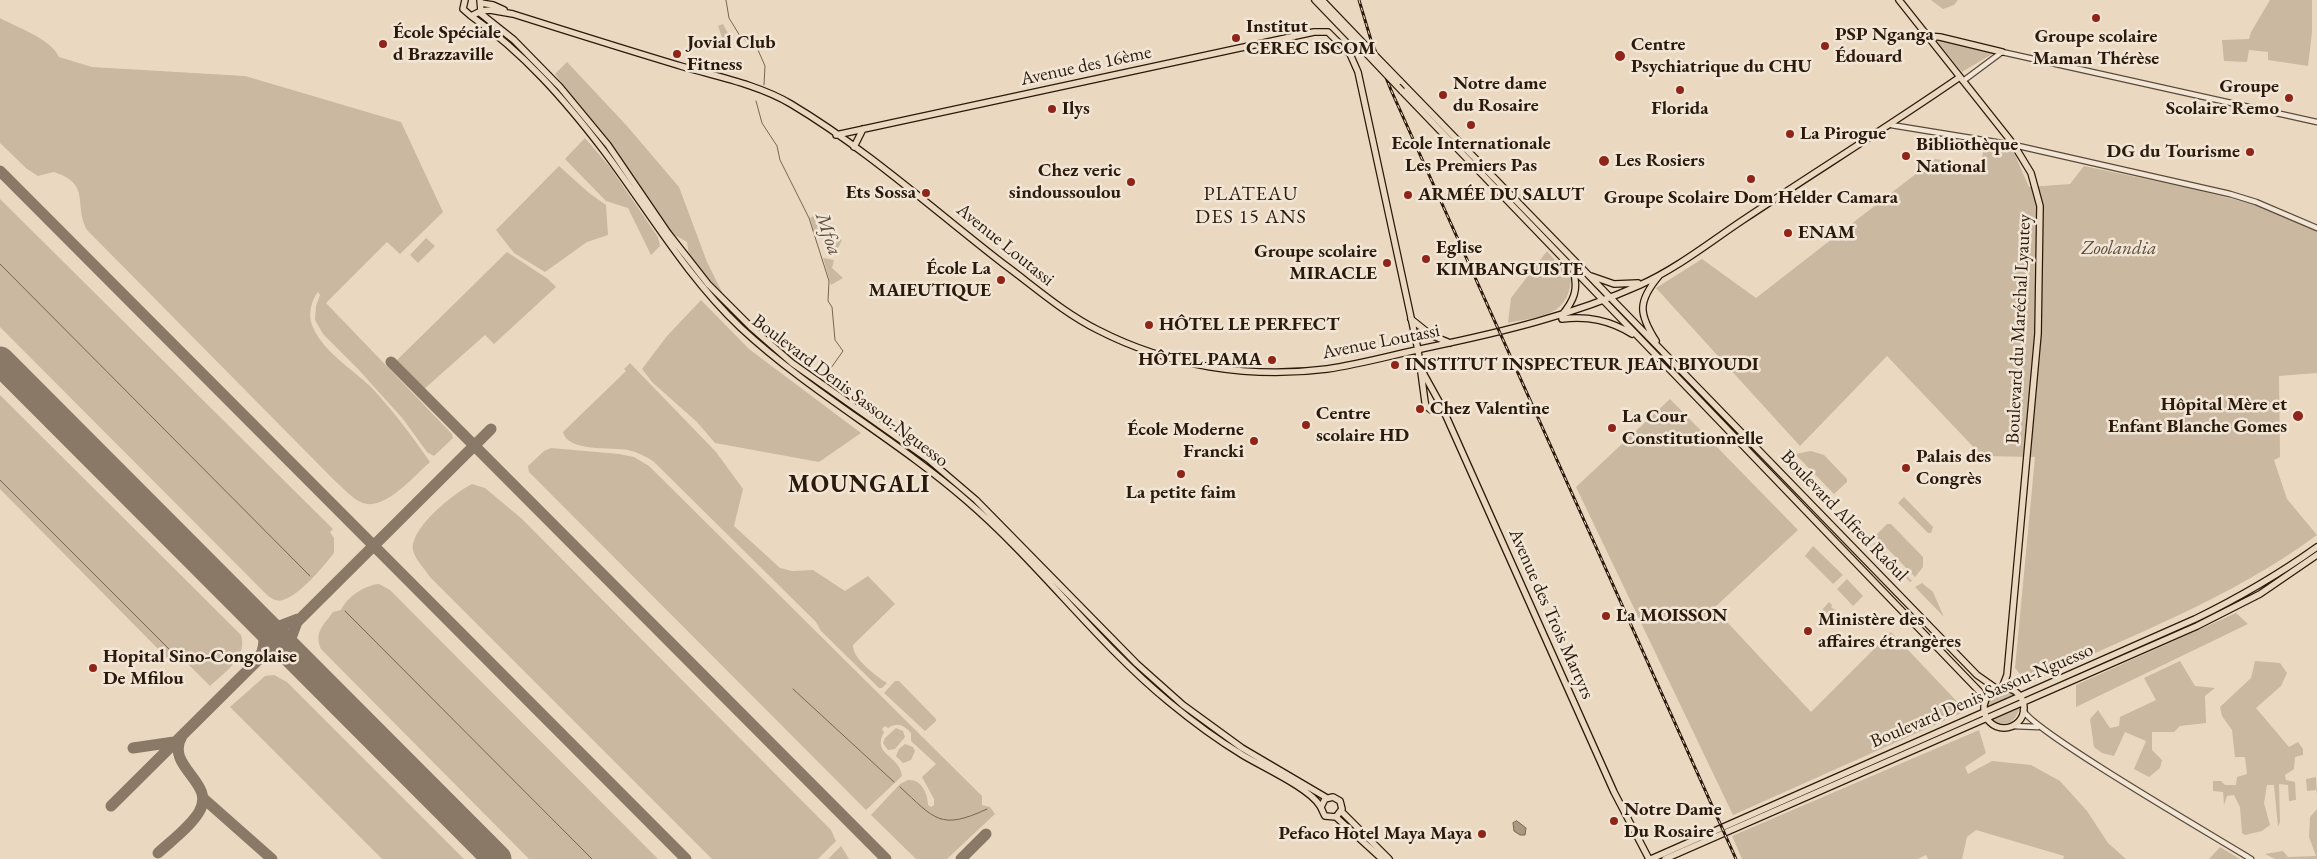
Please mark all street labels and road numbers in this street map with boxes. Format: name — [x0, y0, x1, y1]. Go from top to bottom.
street label: Avenue des 16ème — [1019, 41, 1153, 91]
street label: Avenue Loutassi — [951, 199, 1059, 291]
street label: Boulevard du Maréchal Lyautey — [2002, 213, 2036, 445]
street label: Boulevard Denis Sassou-Nguesso — [747, 310, 953, 472]
street label: Avenue Loutassi — [1320, 319, 1442, 365]
street label: Boulevard Alfred Raôul — [1775, 446, 1913, 586]
street label: Avenue des Trois Martyrs — [1503, 525, 1599, 703]
street label: Boulevard Denis Sassou-Nguesso — [1867, 639, 2097, 753]

